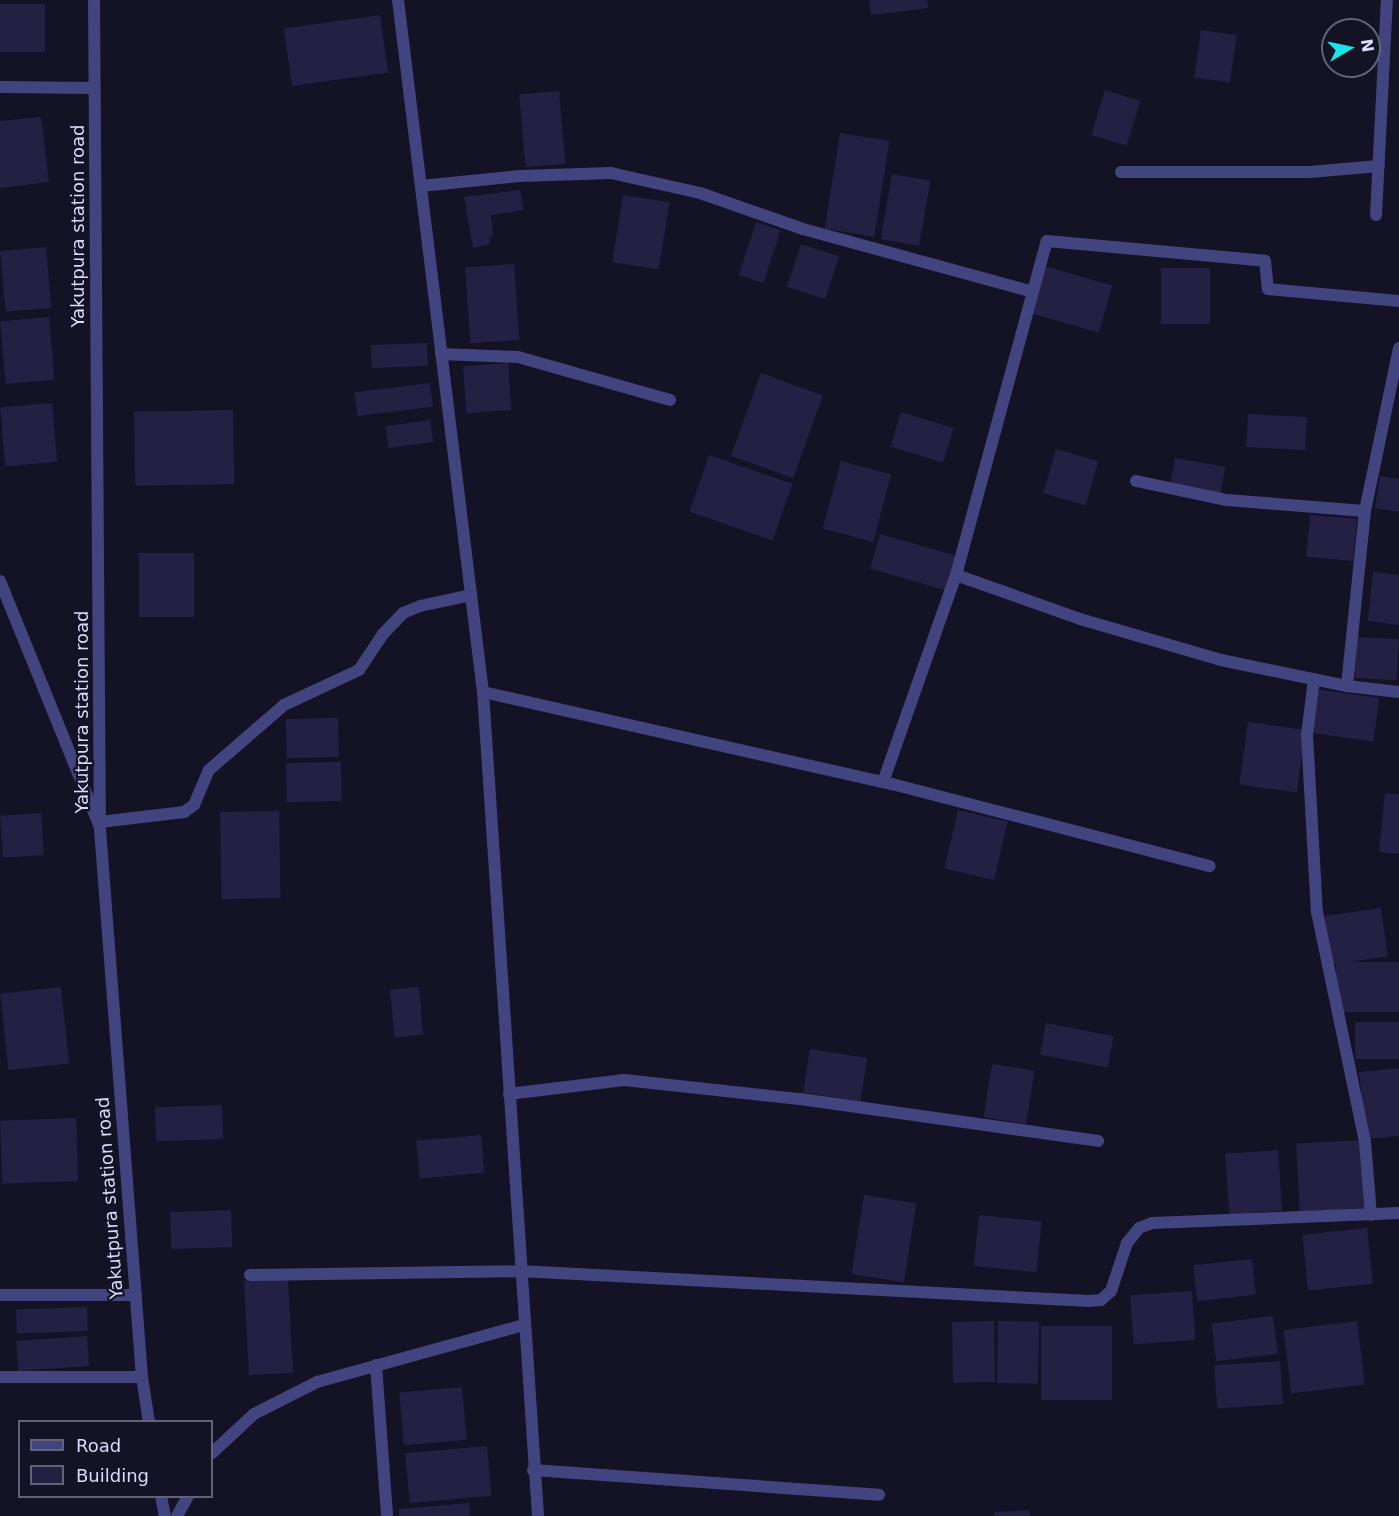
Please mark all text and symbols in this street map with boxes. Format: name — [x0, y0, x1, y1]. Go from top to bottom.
north arrow — [1321, 18, 1381, 78]
text: N — [1357, 37, 1378, 54]
street label: Yakutpura station road — [67, 124, 89, 328]
street label: Yakutpura station road — [71, 610, 93, 814]
street label: Yakutpura station road — [92, 1096, 128, 1300]
legend — [18, 1420, 213, 1498]
text: Road — [76, 1435, 121, 1456]
text: Building — [76, 1465, 149, 1486]

